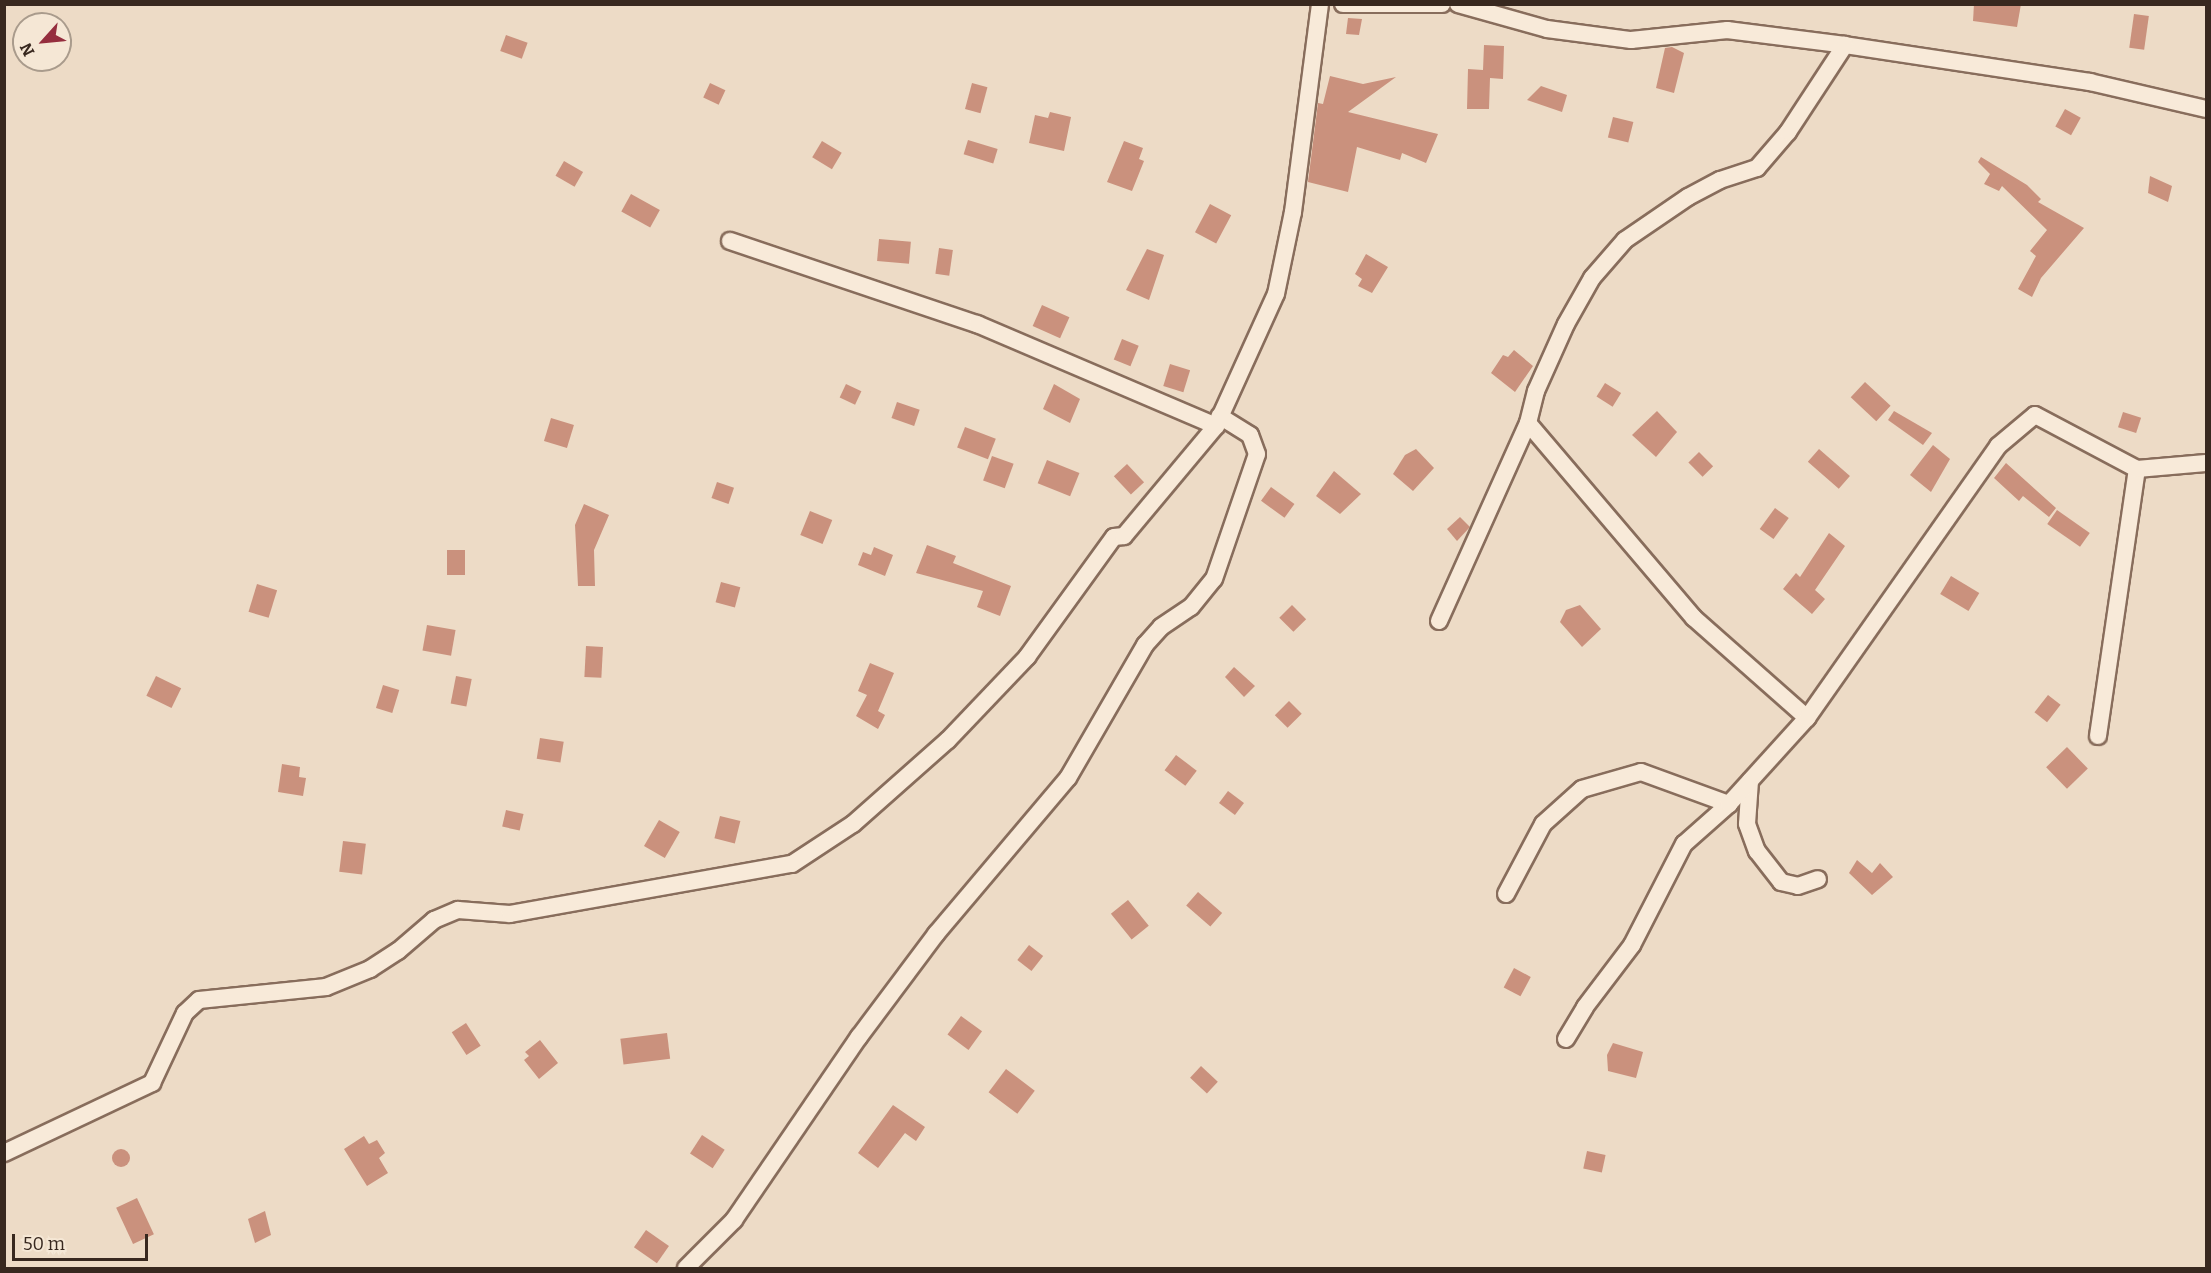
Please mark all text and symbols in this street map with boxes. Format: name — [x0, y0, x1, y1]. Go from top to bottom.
north arrow — [12, 12, 72, 72]
text: N — [16, 40, 39, 59]
scale bar — [15, 1222, 152, 1260]
text: 50 m — [23, 1233, 65, 1255]

